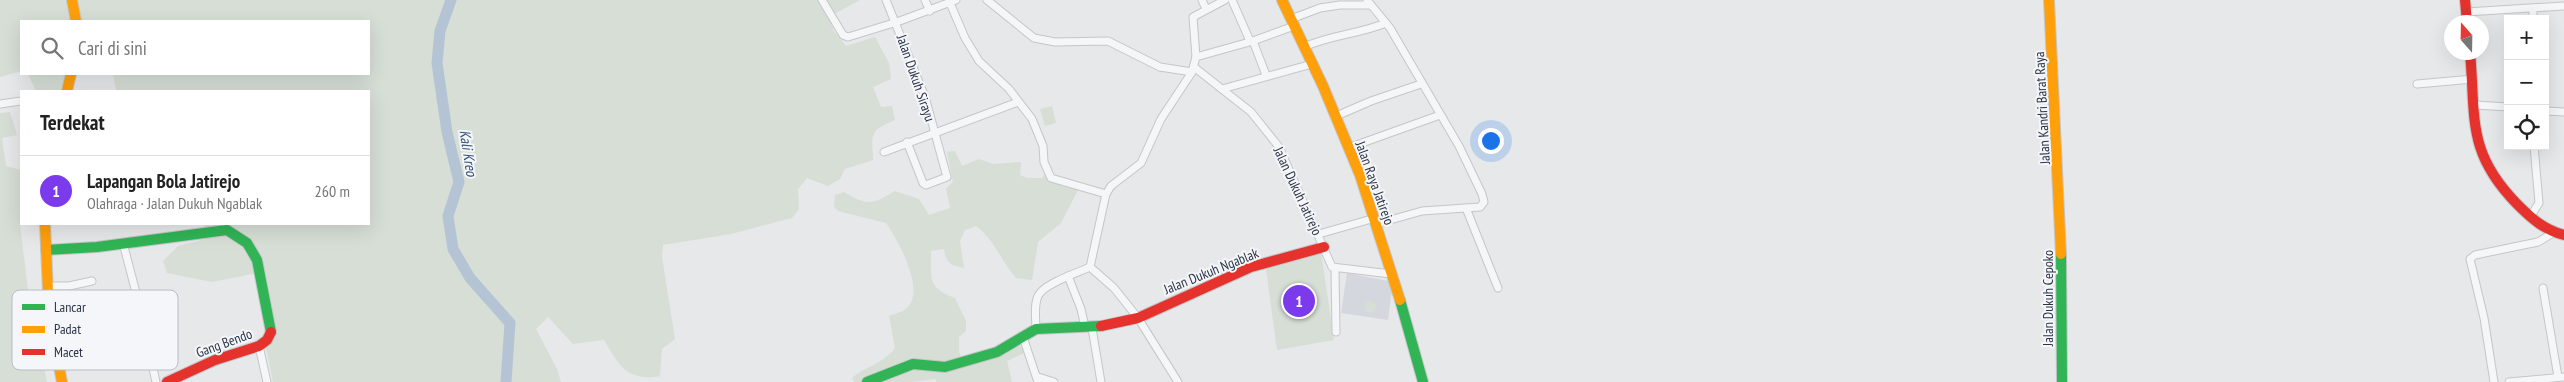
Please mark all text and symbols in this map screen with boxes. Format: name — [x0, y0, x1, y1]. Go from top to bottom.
north arrow — [2444, 15, 2489, 60]
map controls — [2504, 15, 2549, 150]
button: + — [2504, 15, 2549, 60]
search box — [20, 20, 370, 75]
street label: Jalan Dukuh Sirayu — [892, 31, 939, 124]
icon: search — [38, 34, 66, 62]
text: Cari di sini — [78, 36, 147, 60]
street label: Jalan Kandri Barat Raya — [2030, 51, 2054, 166]
button: − — [2504, 60, 2549, 105]
button: locate — [2504, 105, 2549, 150]
text: Terdekat — [40, 109, 105, 136]
water label: Kali Kreo — [455, 128, 482, 179]
your location — [1478, 128, 1504, 154]
street label: Jalan Raya Jatirejo — [1351, 138, 1398, 227]
street label: Jalan Dukuh Jatirejo — [1269, 143, 1326, 238]
text: Lapangan Bola Jatirejo — [87, 169, 240, 193]
text: 1 — [52, 181, 60, 201]
text: 260 m — [315, 181, 350, 201]
text: Olahraga · Jalan Dukuh Ngablak — [87, 193, 262, 213]
street label: Jalan Dukuh Ngablak — [1160, 244, 1262, 299]
street label: Jalan Dukuh Cepoko — [2039, 250, 2057, 347]
pin: 1 — [1283, 282, 1315, 320]
legend — [12, 290, 178, 370]
text: Lancar — [54, 298, 86, 316]
text: Padat — [54, 320, 81, 338]
street label: Gang Bendo — [194, 325, 254, 361]
text: Macet — [54, 343, 83, 361]

